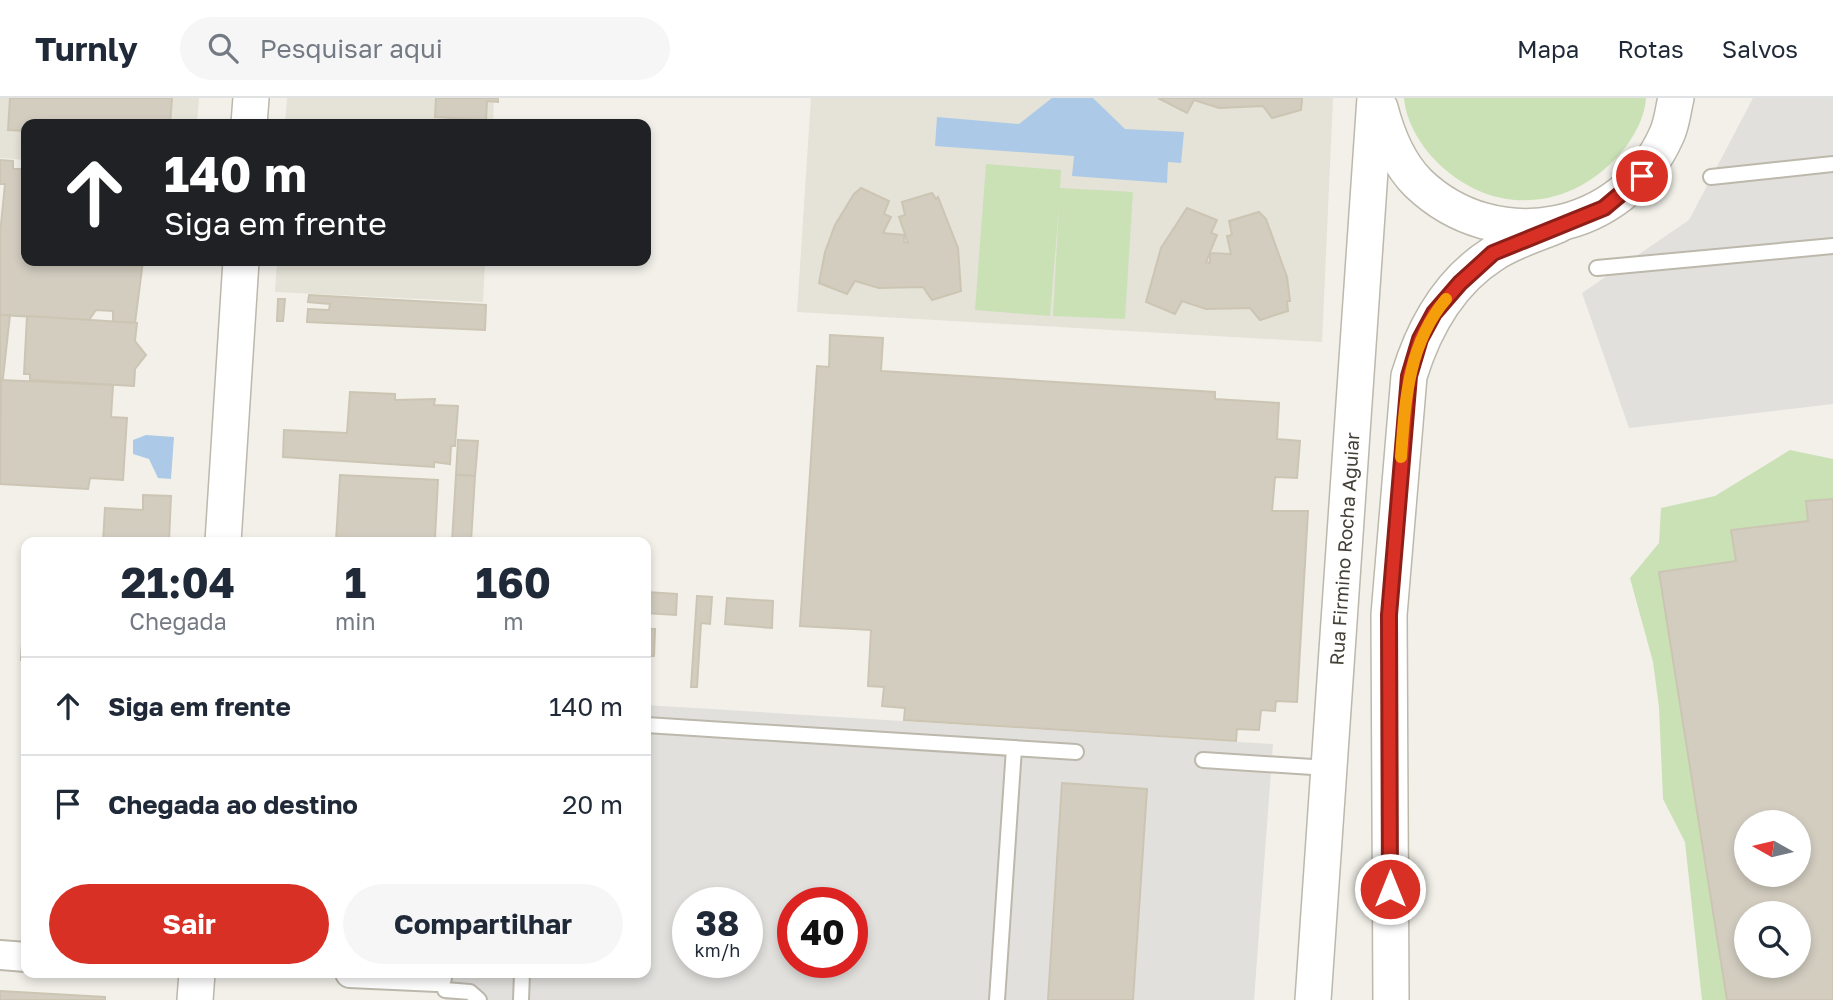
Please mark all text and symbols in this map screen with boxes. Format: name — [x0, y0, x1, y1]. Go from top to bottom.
search box — [180, 17, 670, 80]
text: Turnly — [35, 29, 138, 68]
icon: search — [204, 29, 242, 67]
text: Pesquisar aqui — [260, 33, 443, 64]
text: Mapa — [1517, 34, 1579, 63]
text: Rotas — [1617, 34, 1684, 63]
text: Salvos — [1722, 34, 1798, 63]
text: 140 m — [164, 144, 307, 203]
pin — [1612, 146, 1672, 206]
icon: ahead — [49, 147, 140, 238]
icon: arrive — [1623, 157, 1661, 195]
text: Siga em frente — [164, 204, 387, 242]
street label: Rua Firmino Rocha Aguiar — [1324, 431, 1364, 666]
text: 21:04 — [121, 557, 235, 607]
text: 1 — [344, 557, 366, 607]
text: 160 — [476, 557, 551, 607]
text: Chegada — [129, 607, 227, 635]
text: min — [335, 607, 376, 635]
text: m — [503, 607, 523, 635]
icon: ahead — [49, 687, 87, 725]
text: Siga em frente — [108, 691, 291, 722]
text: 140 m — [549, 691, 623, 722]
icon: arrive — [49, 785, 87, 823]
text: Chegada ao destino — [108, 789, 358, 820]
text: 20 m — [562, 789, 623, 820]
north arrow — [1734, 810, 1811, 887]
map controls — [1734, 810, 1811, 978]
position arrow — [1353, 852, 1427, 926]
button: Sair — [49, 884, 329, 964]
button: Compartilhar — [343, 884, 623, 964]
speed limit sign: 40 — [777, 887, 868, 978]
button: search — [1734, 901, 1811, 978]
text: 38 — [696, 902, 739, 944]
text: km/h — [695, 939, 740, 961]

